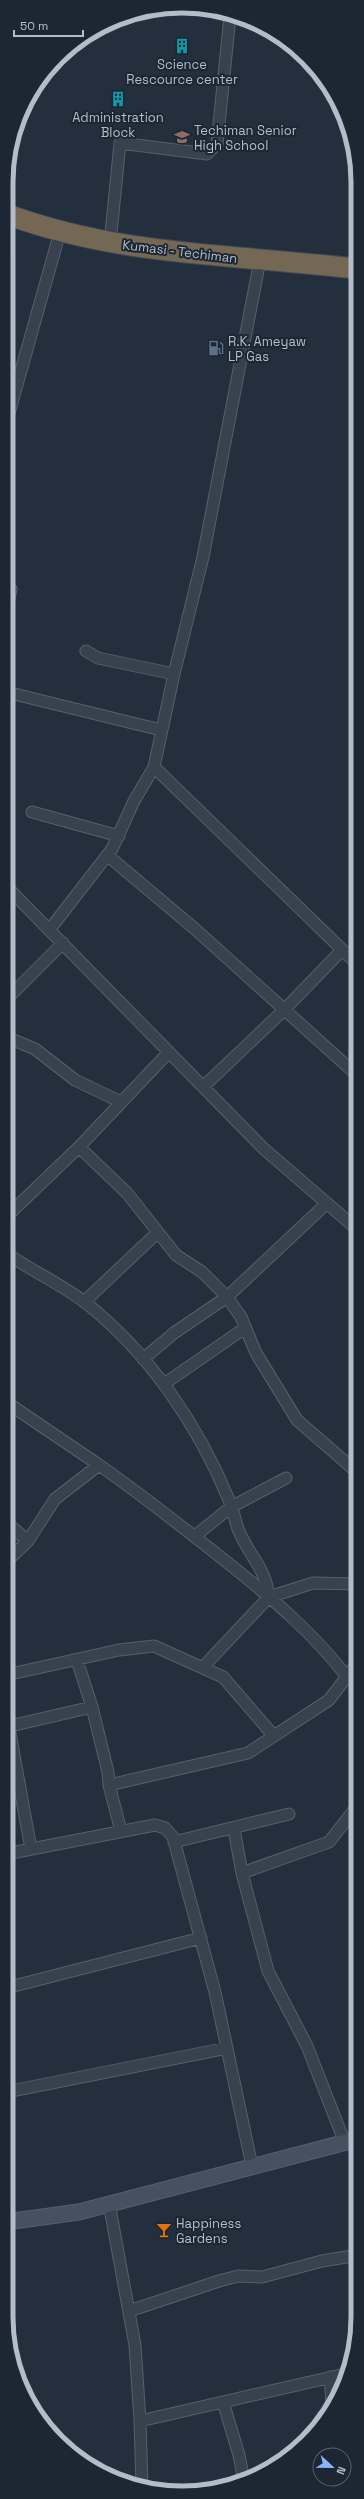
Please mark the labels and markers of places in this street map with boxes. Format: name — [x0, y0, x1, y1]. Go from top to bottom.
building icon: Science Rescource center — [173, 37, 191, 55]
place label: Science Rescource center — [126, 56, 238, 88]
building icon: Administration Block — [109, 90, 127, 108]
place label: Administration Block — [72, 109, 164, 141]
place label: Techiman Senior High School — [194, 122, 297, 154]
school or university icon: Techiman Senior High School — [173, 128, 191, 146]
place label: R.K. Ameyaw LP Gas — [228, 333, 306, 365]
fuel station icon: R.K. Ameyaw LP Gas — [207, 339, 225, 357]
place label: Happiness Gardens — [176, 2215, 241, 2247]
bar icon: Happiness Gardens — [155, 2221, 173, 2239]

